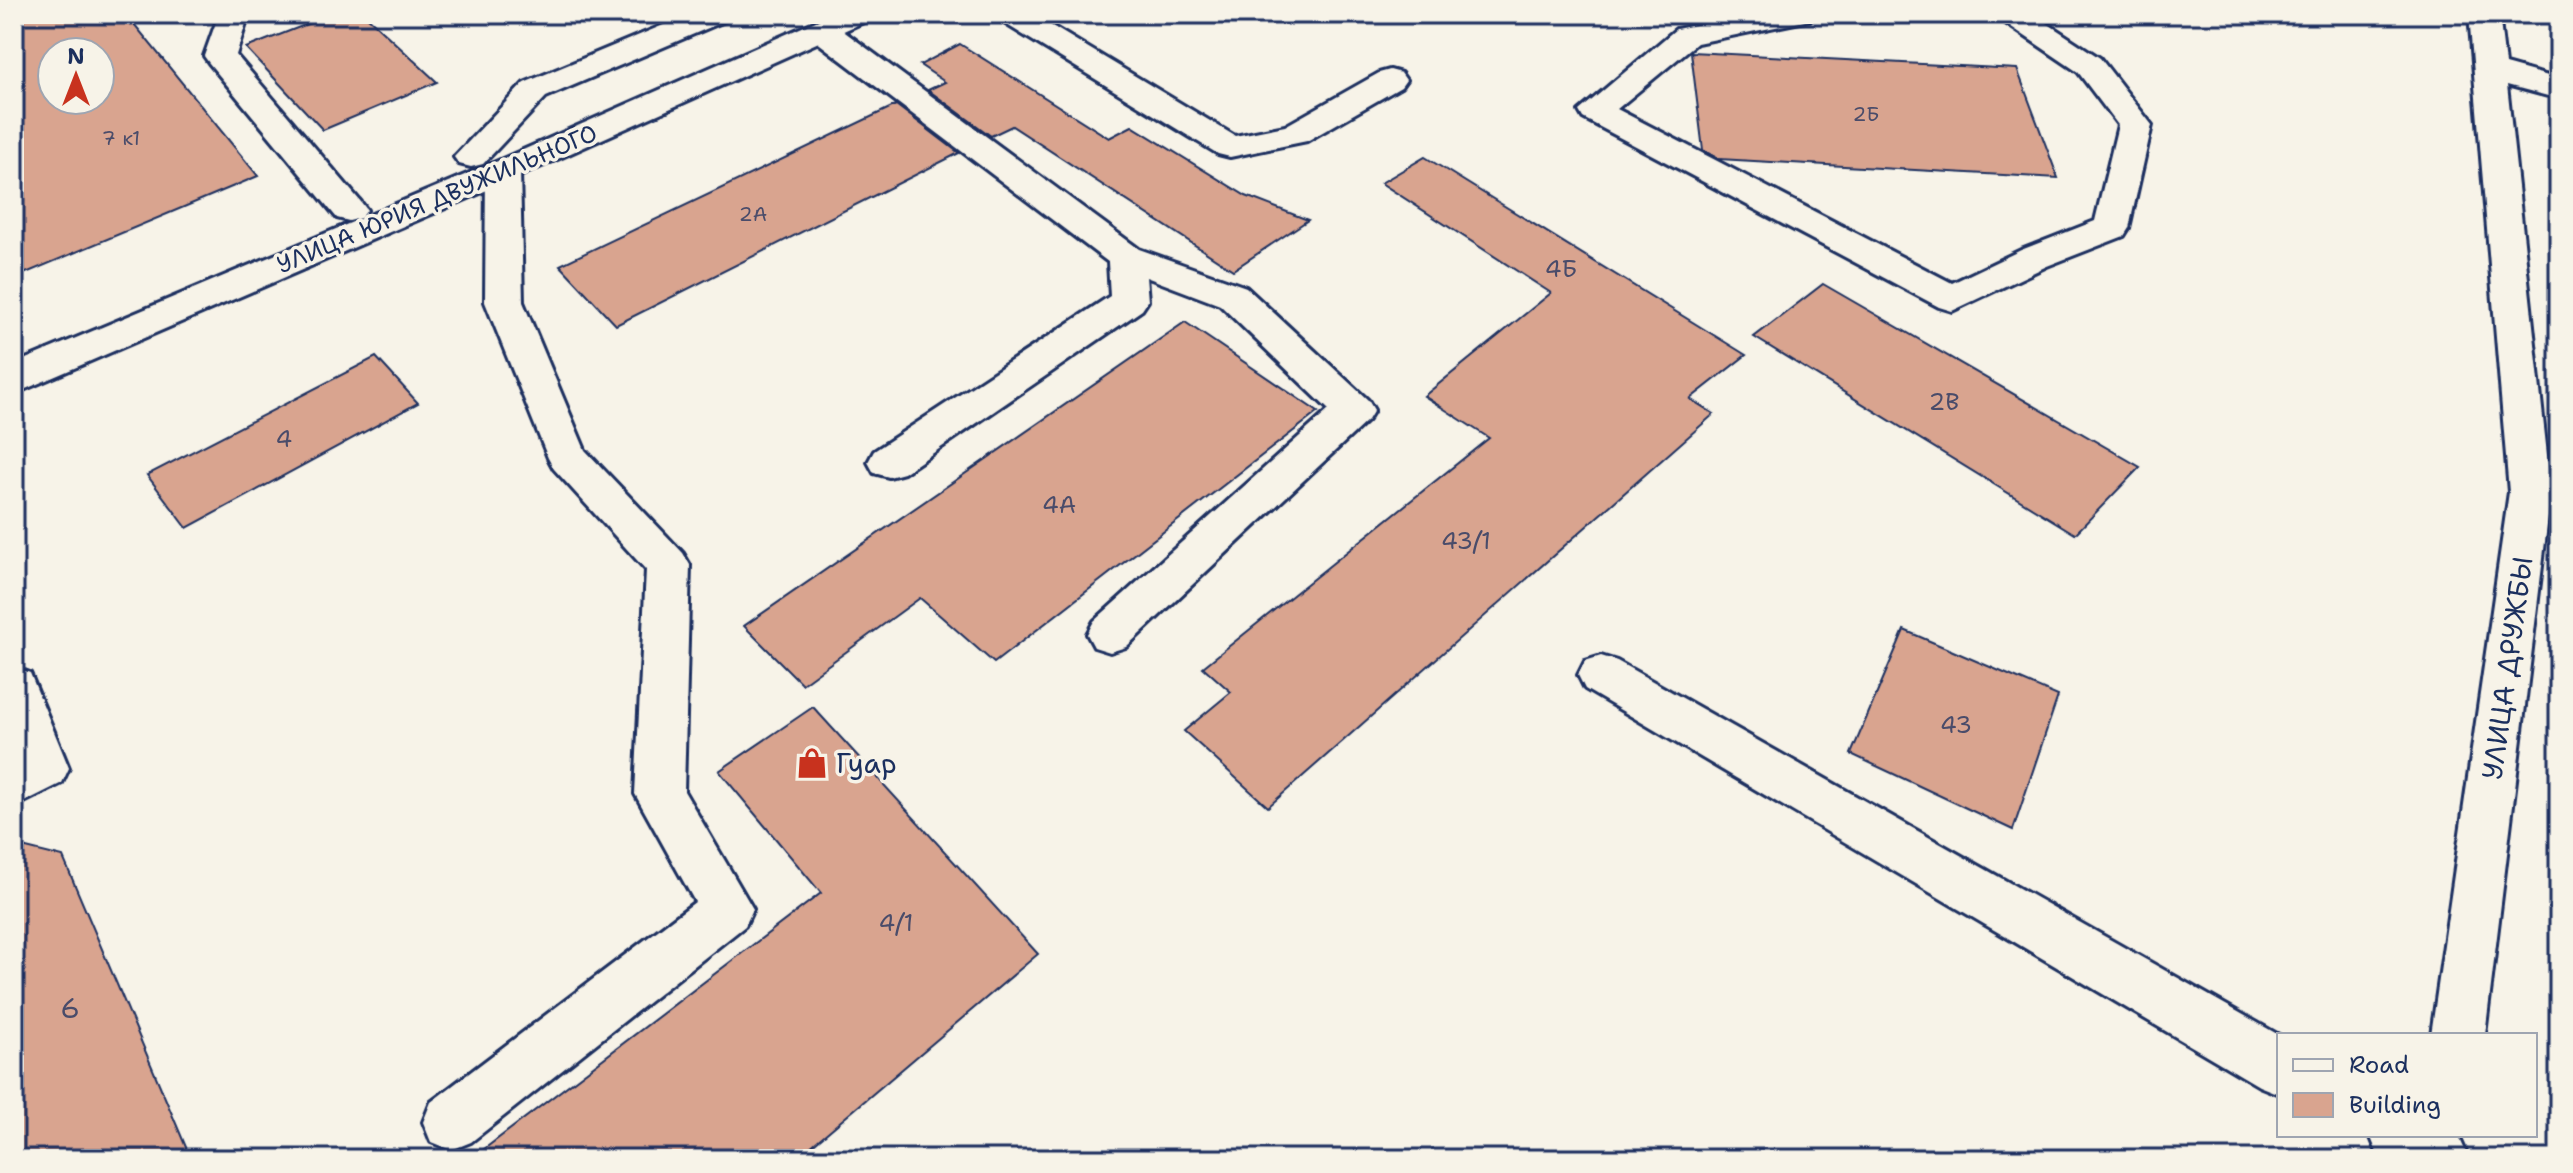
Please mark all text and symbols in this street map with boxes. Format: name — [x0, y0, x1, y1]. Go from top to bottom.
north arrow — [36, 36, 116, 116]
text: N — [67, 42, 85, 71]
house number: 2Б — [1852, 101, 1880, 127]
street label: УЛИЦА ЮРИЯ ДВУЖИЛЬНОГО — [272, 117, 602, 281]
house number: 7 к1 — [102, 125, 140, 151]
house number: 2А — [739, 201, 767, 227]
house number: 4Б — [1545, 253, 1577, 285]
house number: 2В — [1929, 386, 1959, 418]
house number: 4 — [276, 423, 292, 455]
house number: 4А — [1042, 489, 1076, 521]
house number: 43/1 — [1441, 525, 1491, 557]
street label: УЛИЦА ДРУЖБЫ — [2473, 554, 2541, 782]
house number: 43 — [1940, 709, 1972, 741]
place label: Гуар — [836, 744, 897, 782]
shop icon: Гуар — [795, 746, 829, 780]
house number: 4/1 — [879, 907, 913, 939]
house number: 6 — [60, 989, 80, 1027]
legend — [2277, 1033, 2537, 1137]
text: Road — [2349, 1049, 2409, 1081]
text: Building — [2349, 1089, 2441, 1121]

